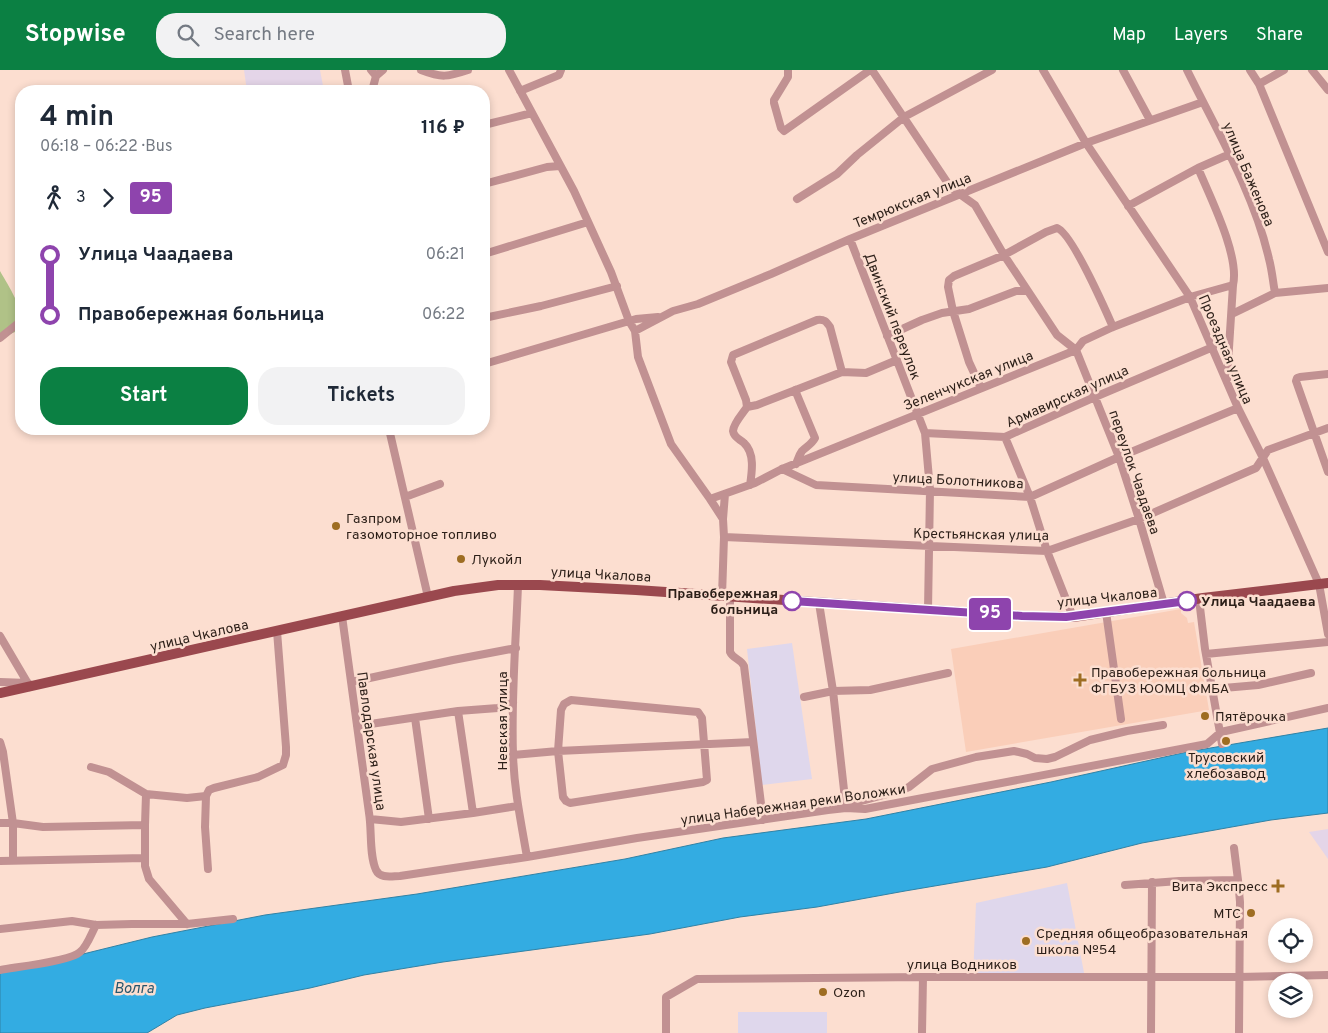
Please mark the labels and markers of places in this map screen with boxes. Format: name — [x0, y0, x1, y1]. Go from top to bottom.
place label: Газпром газомоторное топливо — [346, 511, 497, 544]
marker: Газпром газомоторное топливо — [330, 520, 342, 532]
place label: Лукойл — [471, 552, 522, 569]
marker: Лукойл — [455, 553, 467, 565]
place label: Правобережная больница — [667, 586, 778, 619]
marker: Правобережная больница — [782, 591, 802, 611]
marker: Улица Чаадаева — [1177, 591, 1197, 611]
place label: Улица Чаадаева — [1201, 594, 1315, 611]
place label: Правобережная больница ФГБУЗ ЮОМЦ ФМБА — [1091, 665, 1266, 698]
marker: Правобережная больница ФГБУЗ ЮОМЦ ФМБА — [1073, 673, 1087, 687]
place label: Пятёрочка — [1215, 709, 1286, 726]
marker: Пятёрочка — [1199, 710, 1211, 722]
marker: Трусовский хлебозавод — [1220, 735, 1232, 747]
place label: Трусовский хлебозавод — [1186, 750, 1266, 783]
place label: Вита Экспресс — [1172, 879, 1268, 896]
marker: Вита Экспресс — [1272, 880, 1284, 892]
place label: МТС — [1213, 906, 1241, 923]
marker: МТС — [1245, 907, 1257, 919]
place label: Средняя общеобразовательная школа №54 — [1036, 926, 1248, 959]
marker: Средняя общеобразовательная школа №54 — [1020, 935, 1032, 947]
place label: Ozon — [833, 985, 866, 1002]
marker: Ozon — [817, 986, 829, 998]

